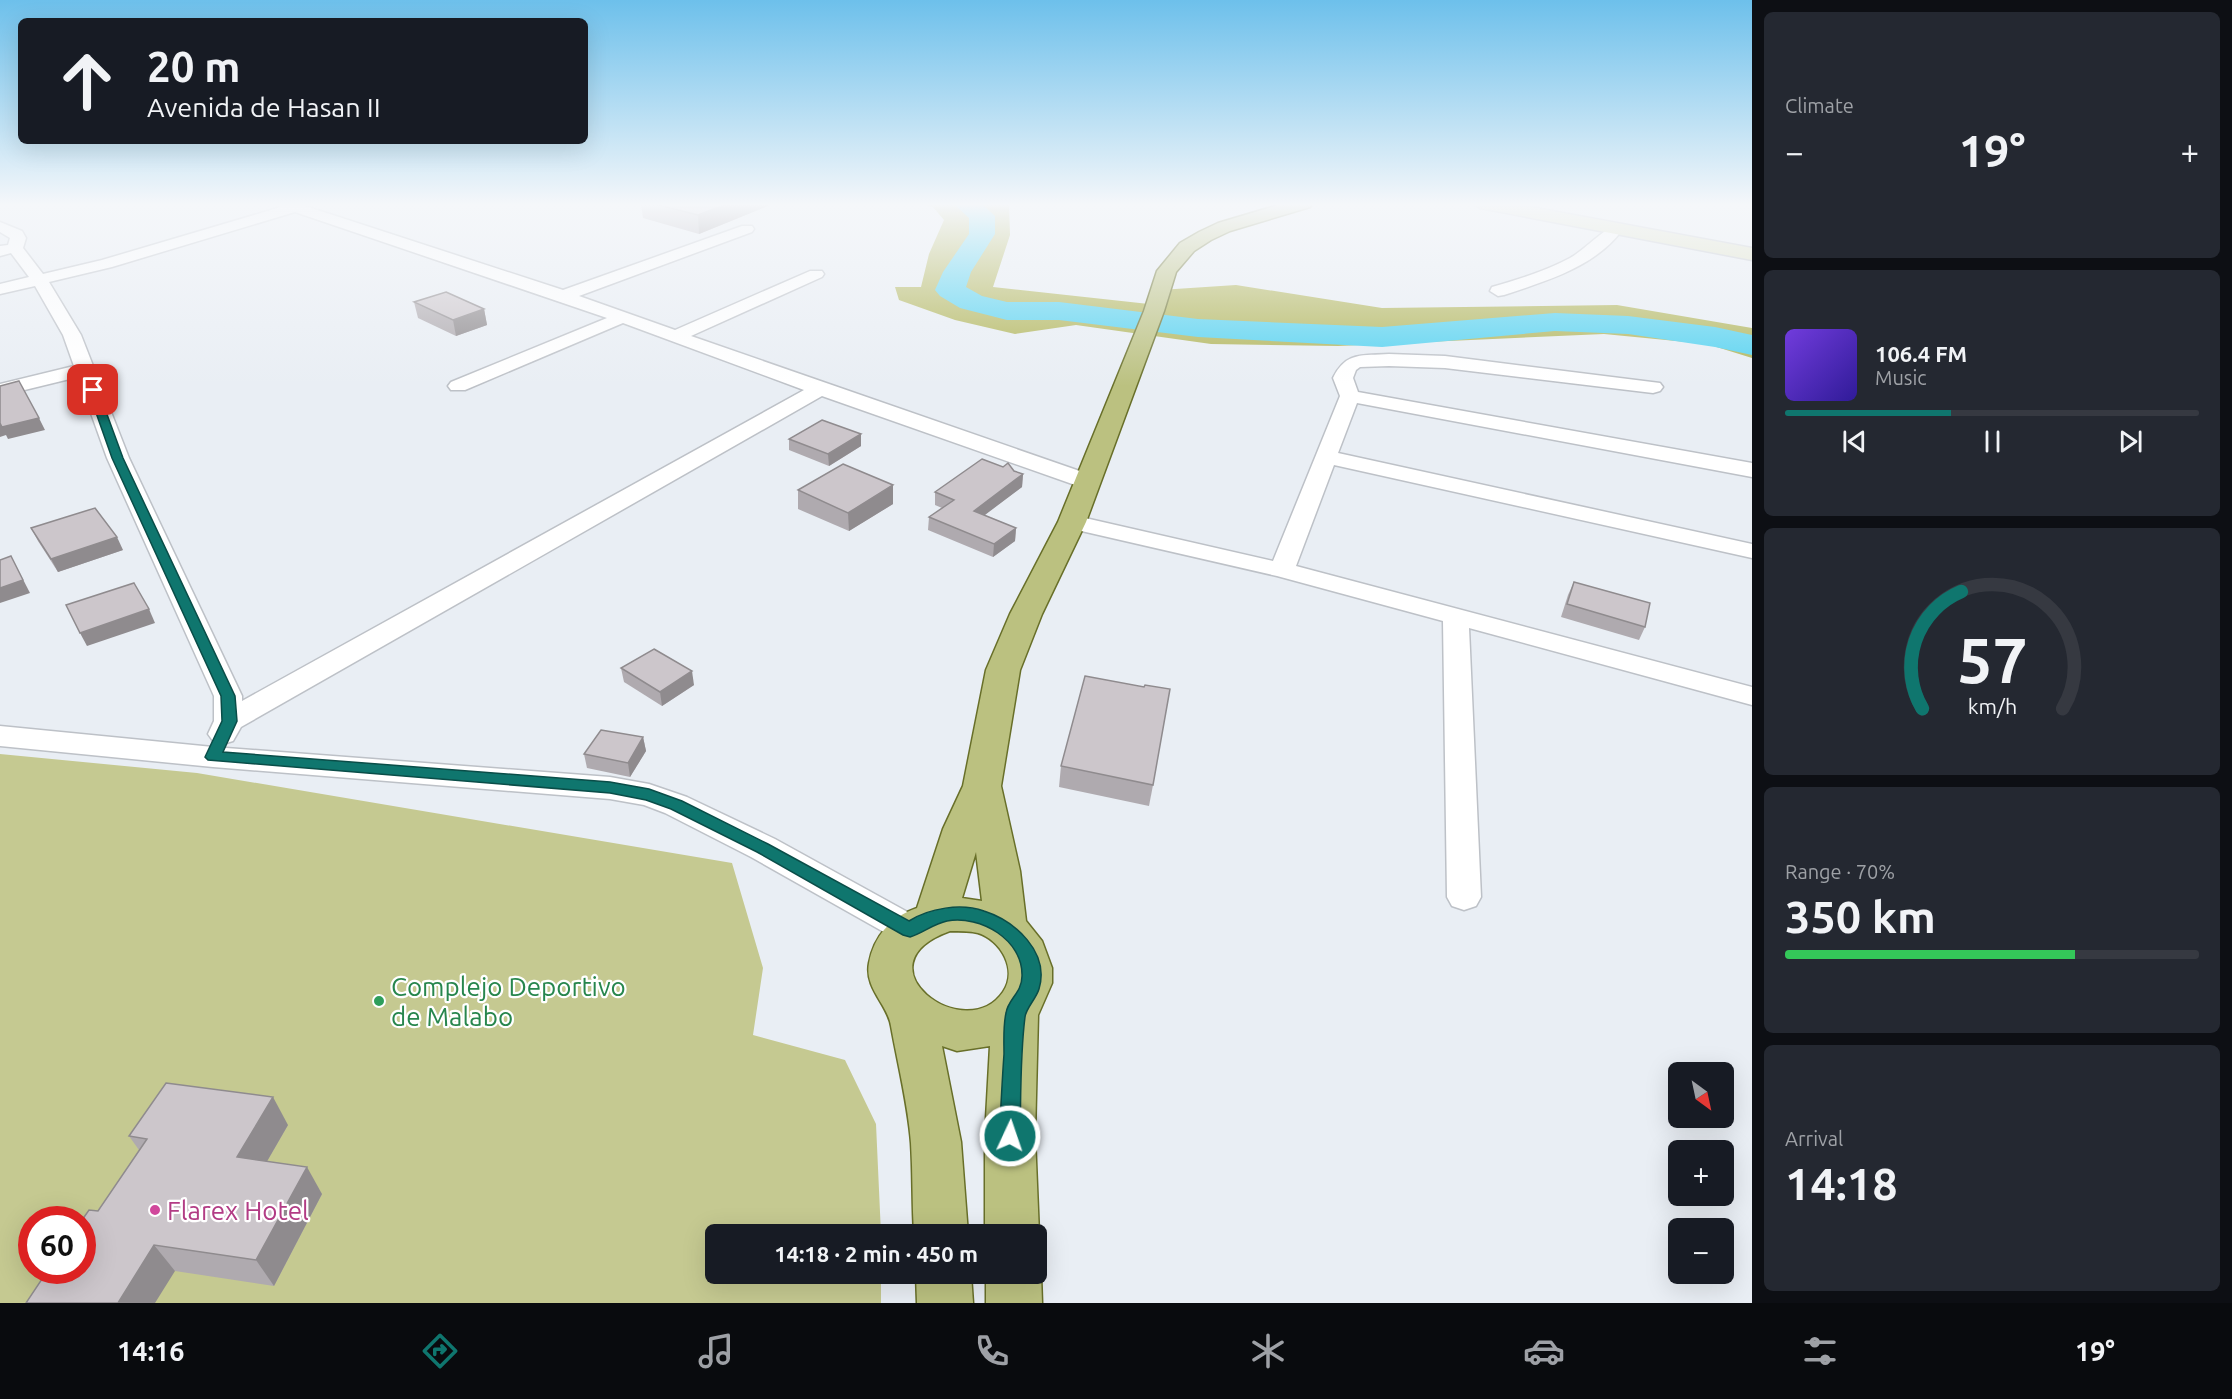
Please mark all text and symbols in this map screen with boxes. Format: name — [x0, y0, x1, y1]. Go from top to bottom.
icon: ahead — [48, 42, 126, 120]
text: 20 m — [147, 43, 241, 90]
text: Avenida de Hasan II — [147, 92, 381, 122]
text: Climate — [1785, 94, 1854, 117]
text: 19° — [1959, 125, 2025, 176]
text: − — [1785, 133, 1804, 170]
text: + — [2180, 133, 2199, 170]
text: 106.4 FM — [1875, 341, 1967, 366]
pin — [67, 364, 118, 415]
text: Music — [1875, 366, 1927, 389]
icon: arrive — [76, 373, 109, 406]
icon: previous — [1838, 425, 1871, 458]
icon: pause — [1976, 425, 2009, 458]
icon: next — [2114, 425, 2147, 458]
text: 57 — [1957, 625, 2027, 695]
text: km/h — [1967, 694, 2017, 718]
text: Range · 70% — [1785, 860, 1895, 883]
text: 350 km — [1785, 891, 1936, 942]
place label: Complejo Deportivo de Malabo — [391, 972, 626, 1031]
marker: Complejo Deportivo de Malabo — [372, 994, 386, 1008]
north arrow — [1668, 1062, 1734, 1128]
map controls — [1668, 1062, 1734, 1284]
position arrow — [978, 1104, 1042, 1168]
text: Arrival — [1785, 1127, 1843, 1150]
button: + — [1668, 1140, 1734, 1206]
text: 14:18 — [1785, 1158, 1898, 1209]
place label: Flarex Hotel — [167, 1196, 309, 1225]
marker: Flarex Hotel — [148, 1203, 162, 1217]
speed limit sign: 60 — [18, 1206, 96, 1284]
button: − — [1668, 1218, 1734, 1284]
text: 14:18 · 2 min · 450 m — [774, 1241, 978, 1266]
icon: directions — [419, 1330, 461, 1372]
icon: music — [695, 1330, 737, 1372]
icon: phone — [971, 1330, 1013, 1372]
icon: climate — [1247, 1330, 1289, 1372]
icon: car — [1523, 1330, 1565, 1372]
icon: filters — [1799, 1330, 1841, 1372]
text: 14:16 — [117, 1336, 185, 1366]
text: 19° — [2075, 1336, 2115, 1366]

